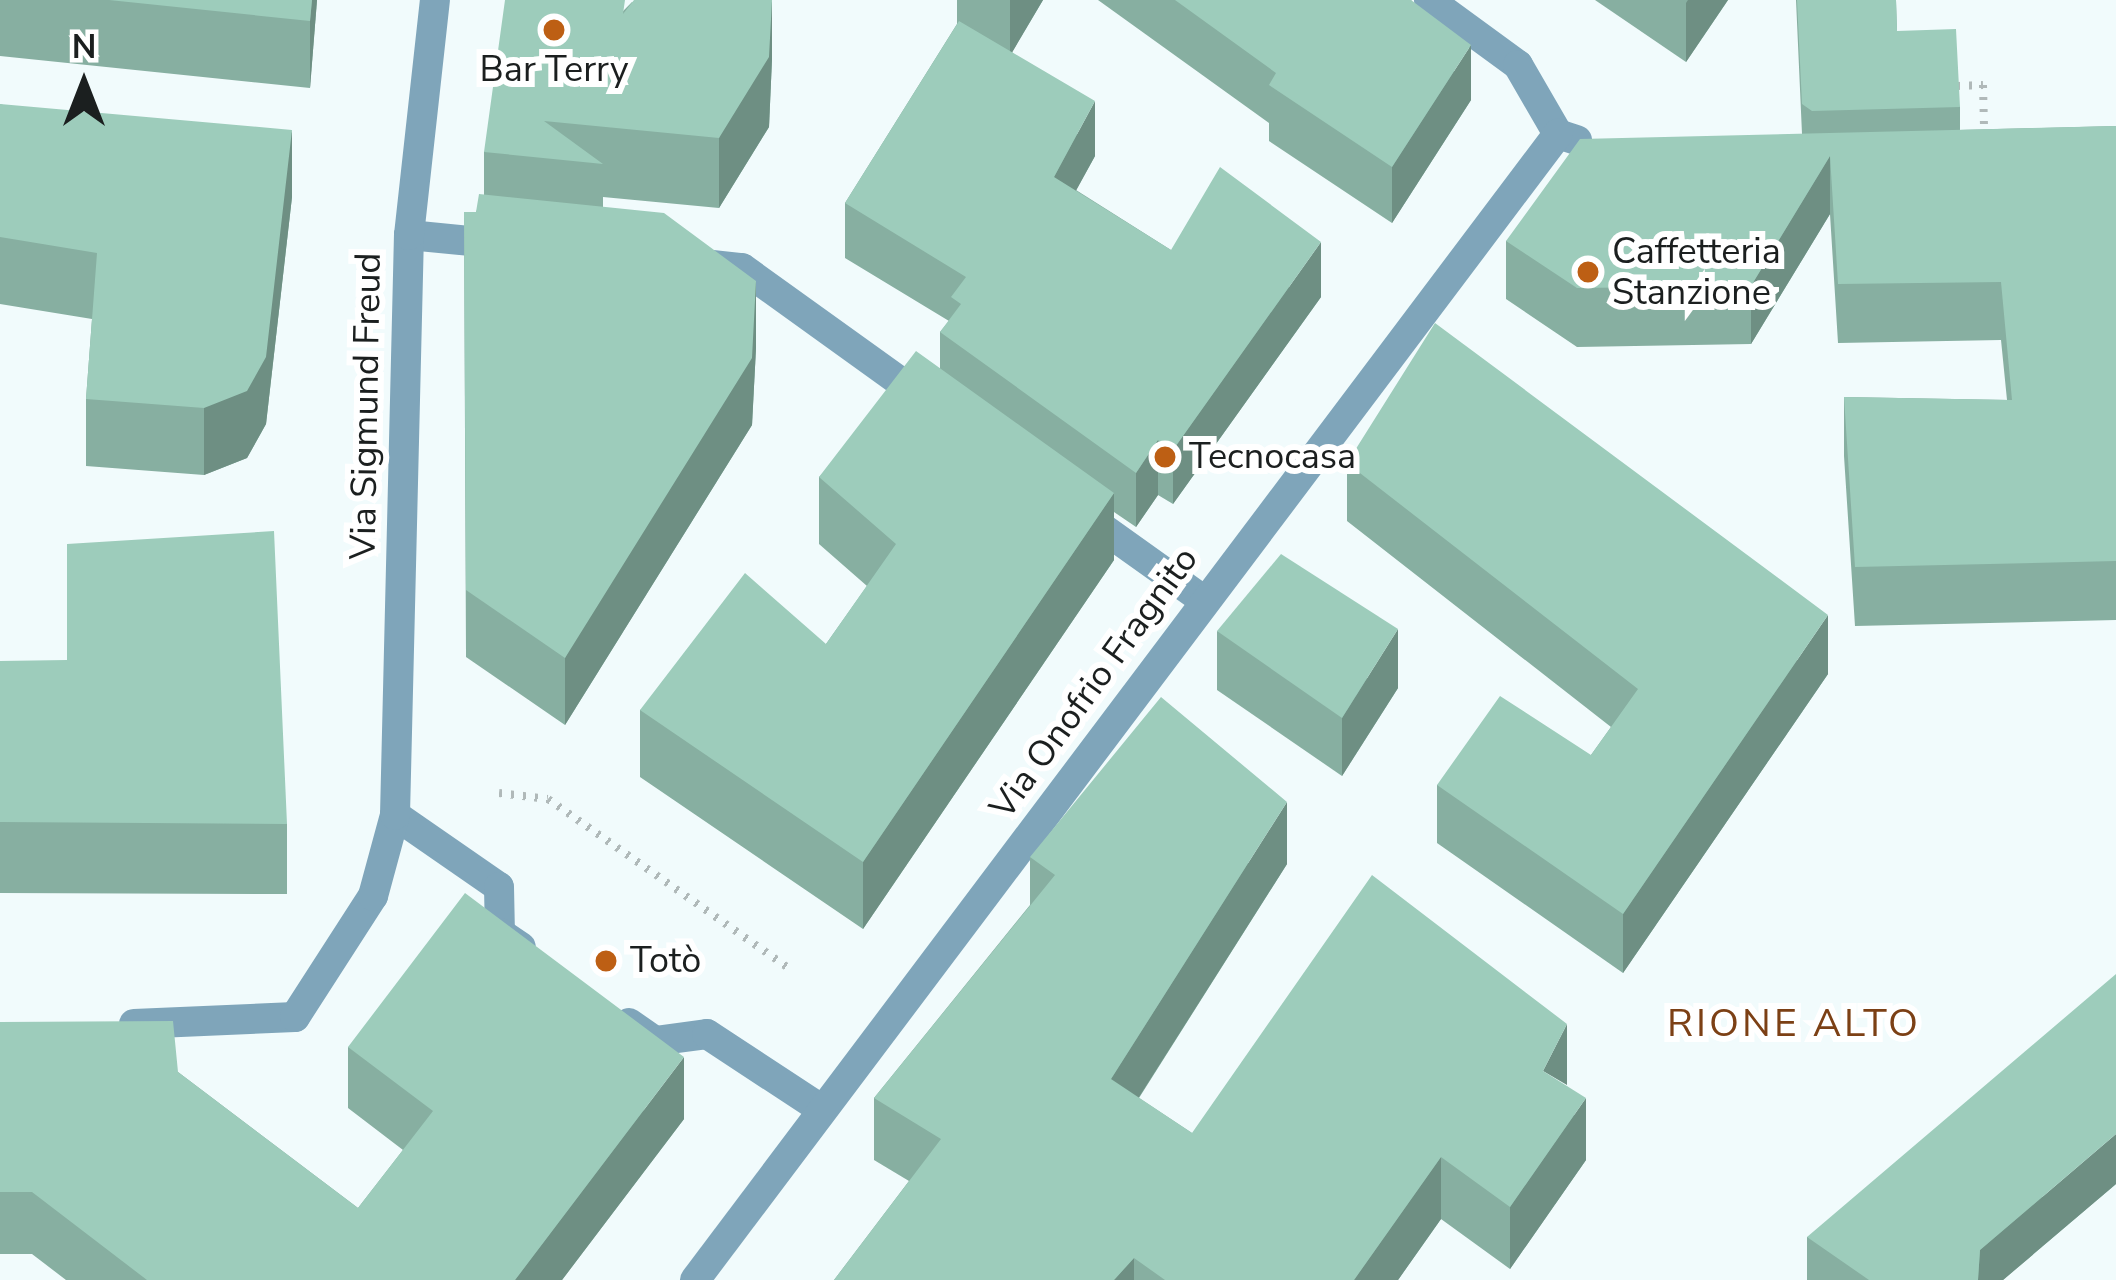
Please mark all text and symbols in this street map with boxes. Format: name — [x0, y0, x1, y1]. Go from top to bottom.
marker: Bar Terry — [541, 17, 567, 43]
north arrow — [24, 24, 144, 144]
text: N — [72, 25, 96, 70]
place label: Bar Terry — [480, 48, 628, 92]
place label: Caffetteria Stanzione — [1612, 229, 1781, 314]
street label: Via Sigmund Freud — [342, 252, 390, 560]
marker: Caffetteria Stanzione — [1575, 259, 1601, 285]
place label: Tecnocasa — [1189, 435, 1356, 479]
marker: Tecnocasa — [1152, 444, 1178, 470]
street label: Via Onofrio Fragnito — [981, 539, 1207, 827]
place label: Totò — [630, 939, 701, 983]
marker: Totò — [593, 948, 619, 974]
district label: RIONE ALTO — [1667, 1001, 1921, 1047]

